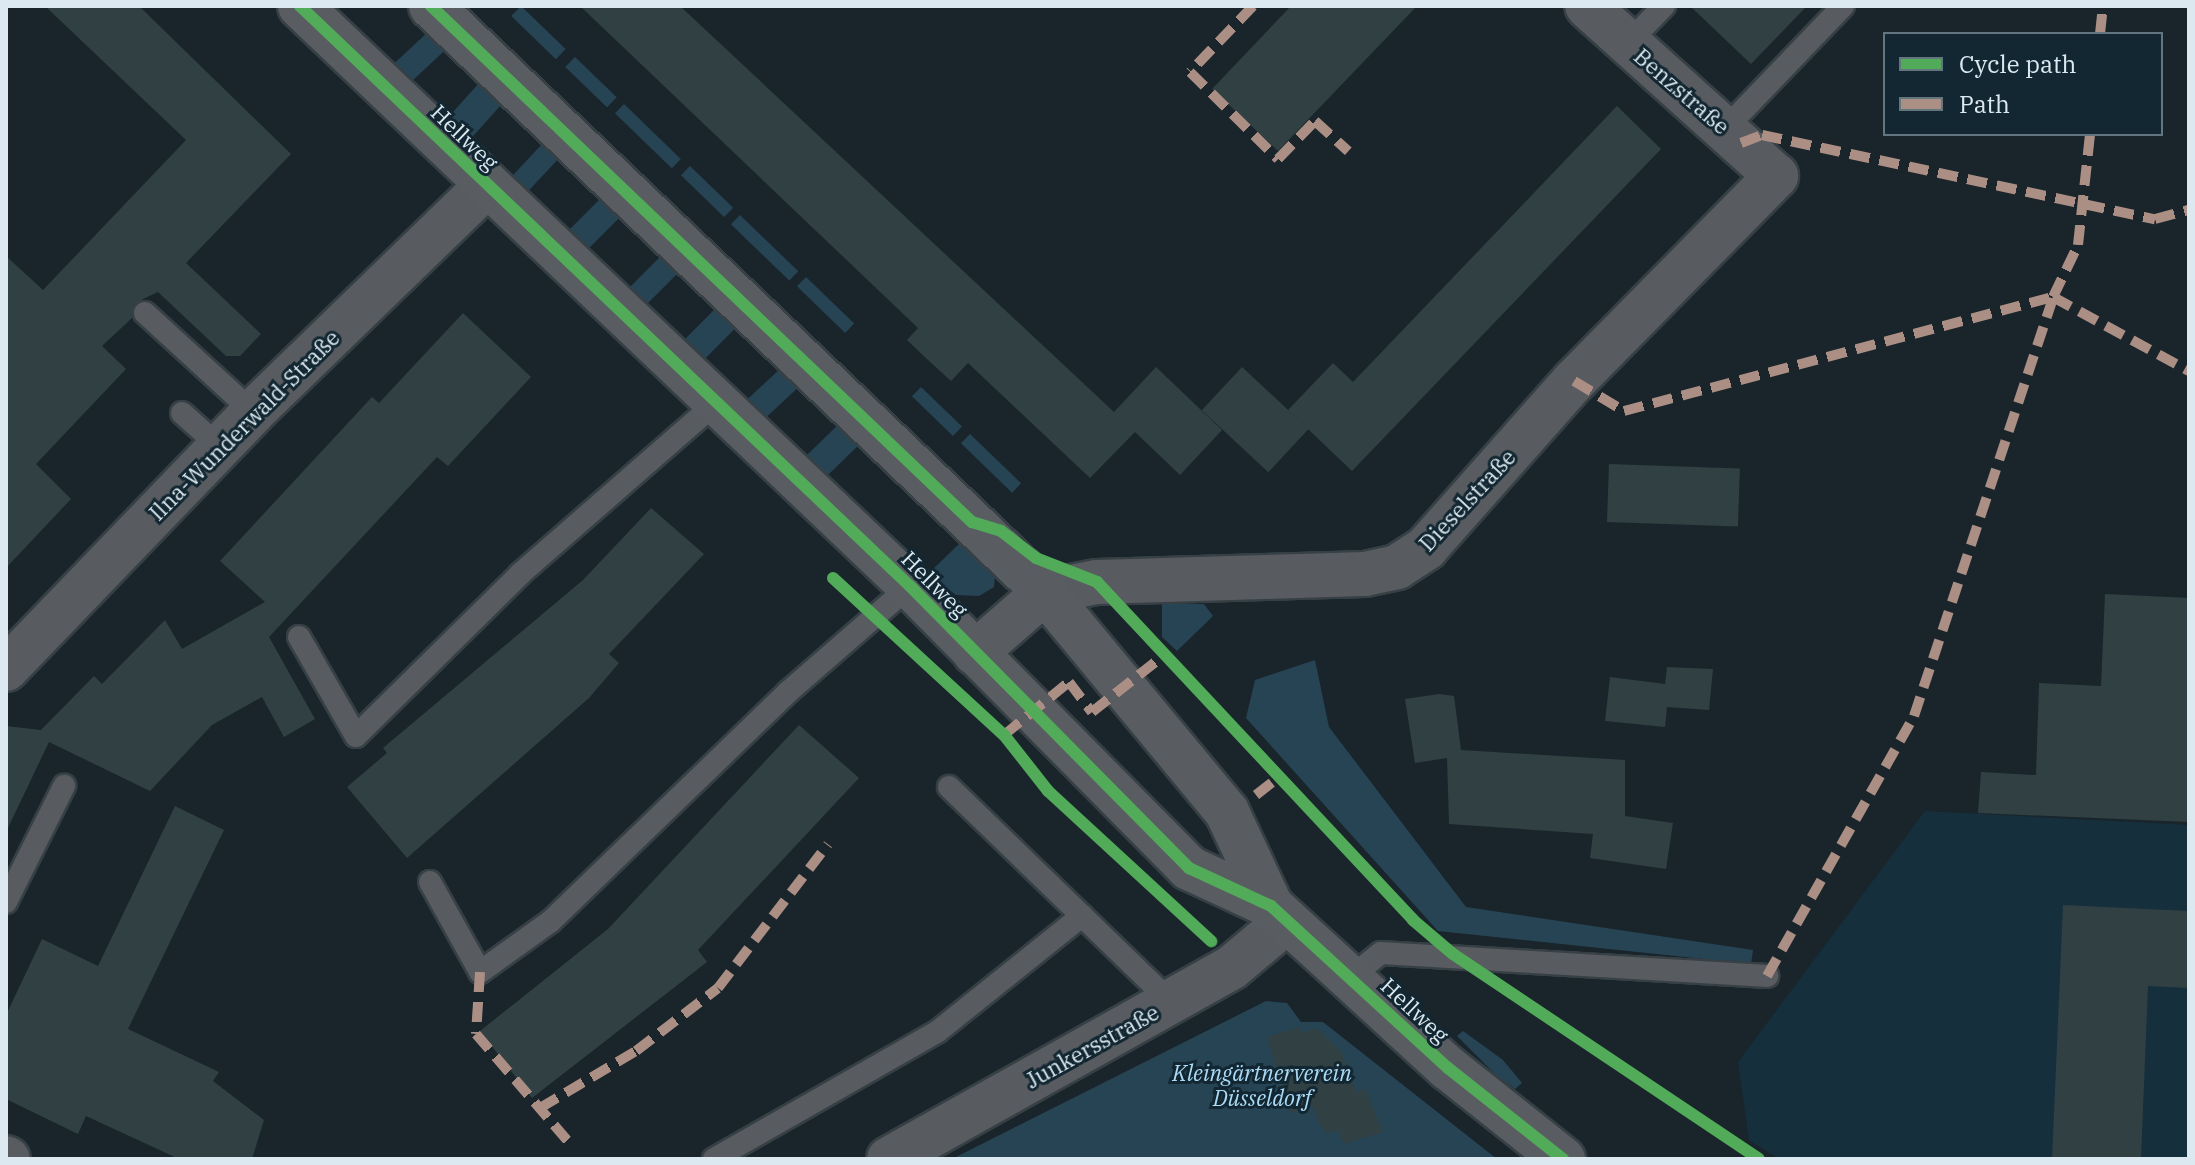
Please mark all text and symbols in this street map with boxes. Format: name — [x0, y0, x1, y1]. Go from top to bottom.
legend — [1883, 32, 2163, 136]
street label: Benzstraße — [1629, 42, 1735, 140]
text: Cycle path — [1959, 48, 2076, 80]
text: Path — [1959, 88, 2010, 120]
street label: Hellweg — [426, 99, 504, 175]
street label: Ilna-Wunderwald-Straße — [143, 324, 345, 526]
street label: Dieselstraße — [1413, 444, 1521, 556]
street label: Hellweg — [896, 545, 974, 623]
street label: Hellweg — [1376, 972, 1454, 1048]
street label: Junkersstraße — [1021, 999, 1163, 1093]
park label: Kleingärtnerverein Düsseldorf — [1172, 1059, 1352, 1110]

